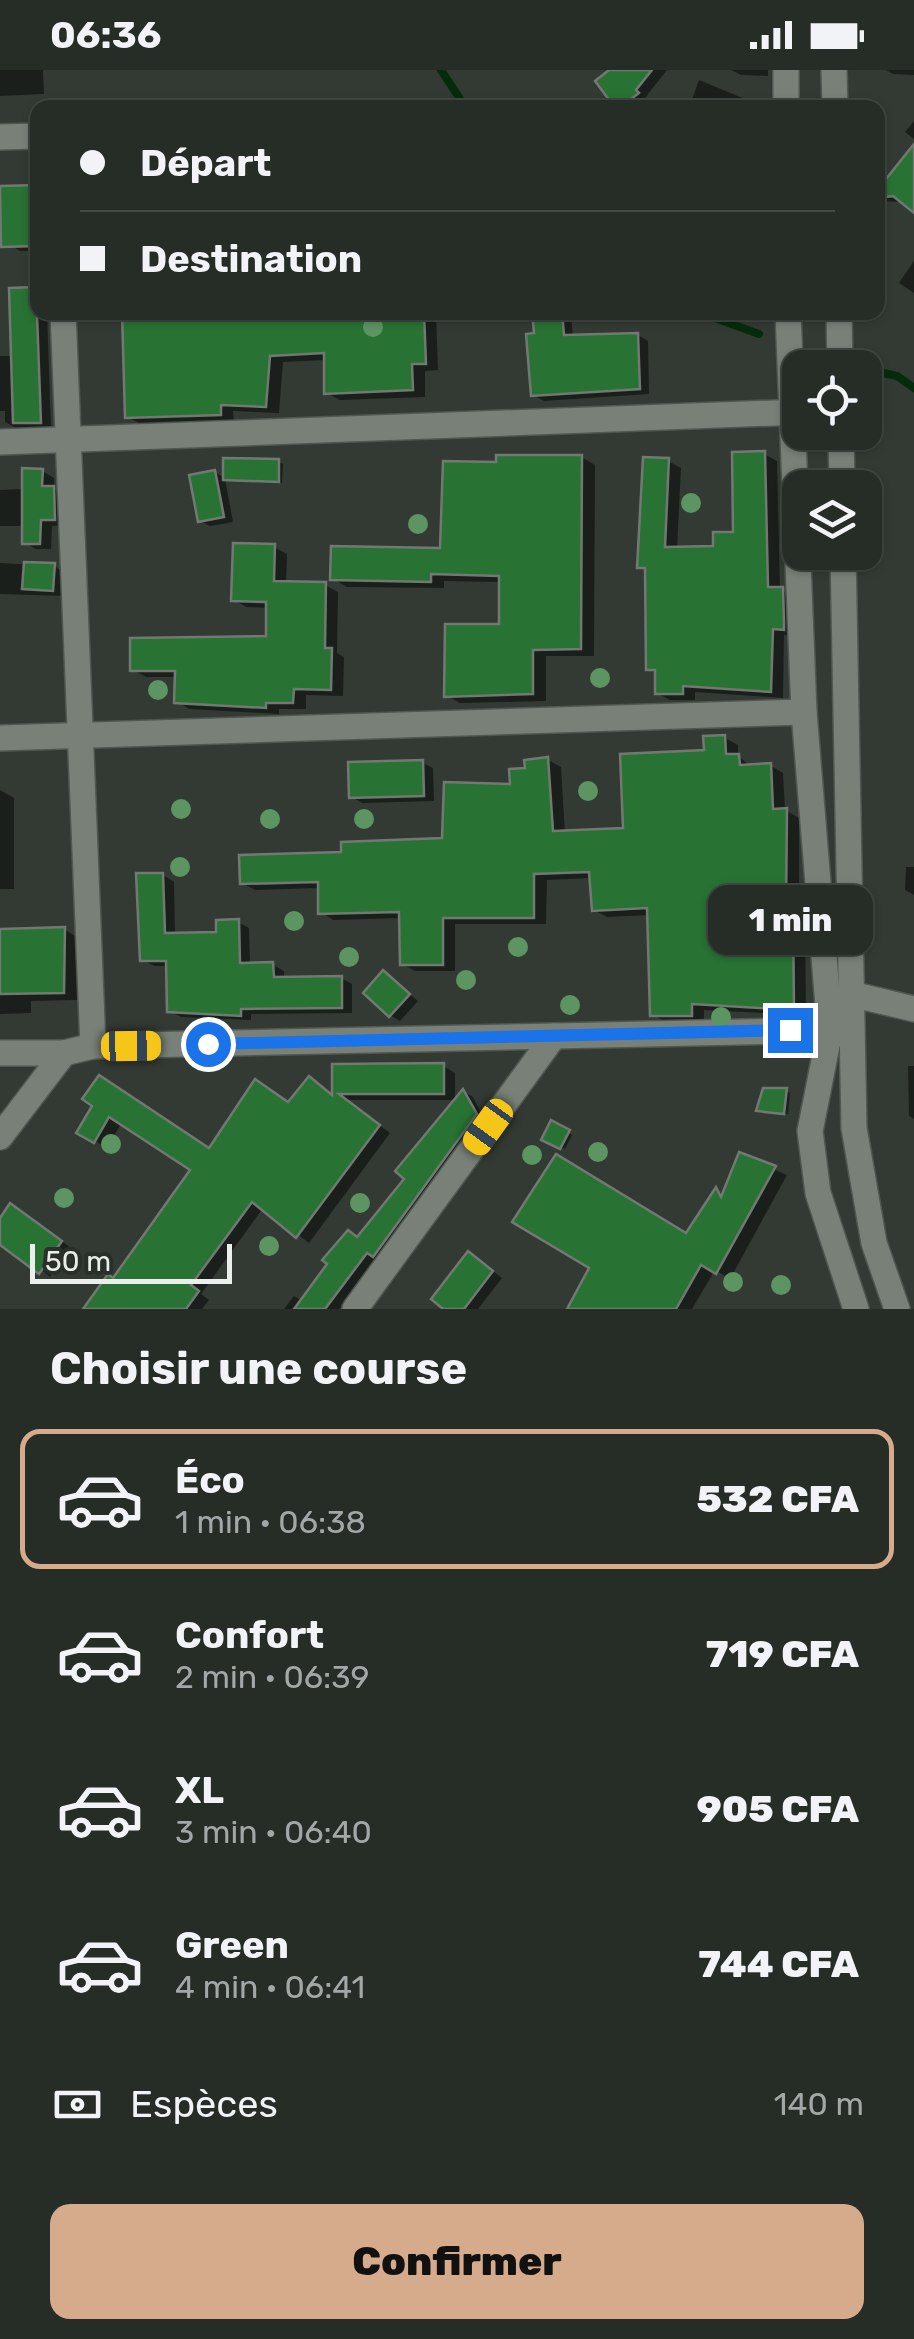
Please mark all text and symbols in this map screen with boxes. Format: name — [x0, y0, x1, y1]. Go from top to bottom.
text: 06:36 — [50, 12, 161, 58]
text: Départ — [140, 140, 271, 186]
text: Destination — [140, 236, 362, 282]
map controls — [782, 350, 882, 570]
button: locate — [782, 350, 882, 450]
button: layers — [782, 470, 882, 570]
callout: 1 min — [708, 885, 872, 955]
text: 1 min — [749, 901, 832, 939]
route end — [768, 1008, 813, 1053]
route start — [186, 1022, 231, 1067]
car — [101, 1030, 161, 1062]
car — [458, 1094, 518, 1160]
scale bar — [30, 1239, 232, 1284]
text: 50 m — [45, 1245, 111, 1278]
text: Choisir une course — [50, 1342, 467, 1395]
icon: car — [55, 1454, 145, 1544]
text: Éco — [175, 1457, 245, 1503]
text: 532 CFA — [696, 1476, 859, 1522]
text: 1 min · 06:38 — [175, 1503, 366, 1541]
icon: car — [55, 1609, 145, 1699]
text: Confort — [175, 1612, 324, 1658]
text: 719 CFA — [706, 1631, 859, 1677]
text: 2 min · 06:39 — [175, 1658, 369, 1696]
icon: car — [55, 1764, 145, 1854]
text: XL — [175, 1767, 224, 1813]
text: 905 CFA — [696, 1786, 859, 1832]
text: 3 min · 06:40 — [175, 1813, 372, 1851]
icon: car — [55, 1919, 145, 2009]
text: Green — [175, 1922, 289, 1968]
text: 744 CFA — [698, 1941, 859, 1987]
text: 4 min · 06:41 — [175, 1968, 365, 2006]
icon: cash — [50, 2077, 105, 2132]
text: Espèces — [130, 2081, 278, 2127]
text: 140 m — [774, 2085, 864, 2123]
button: Confirmer — [50, 2204, 864, 2319]

